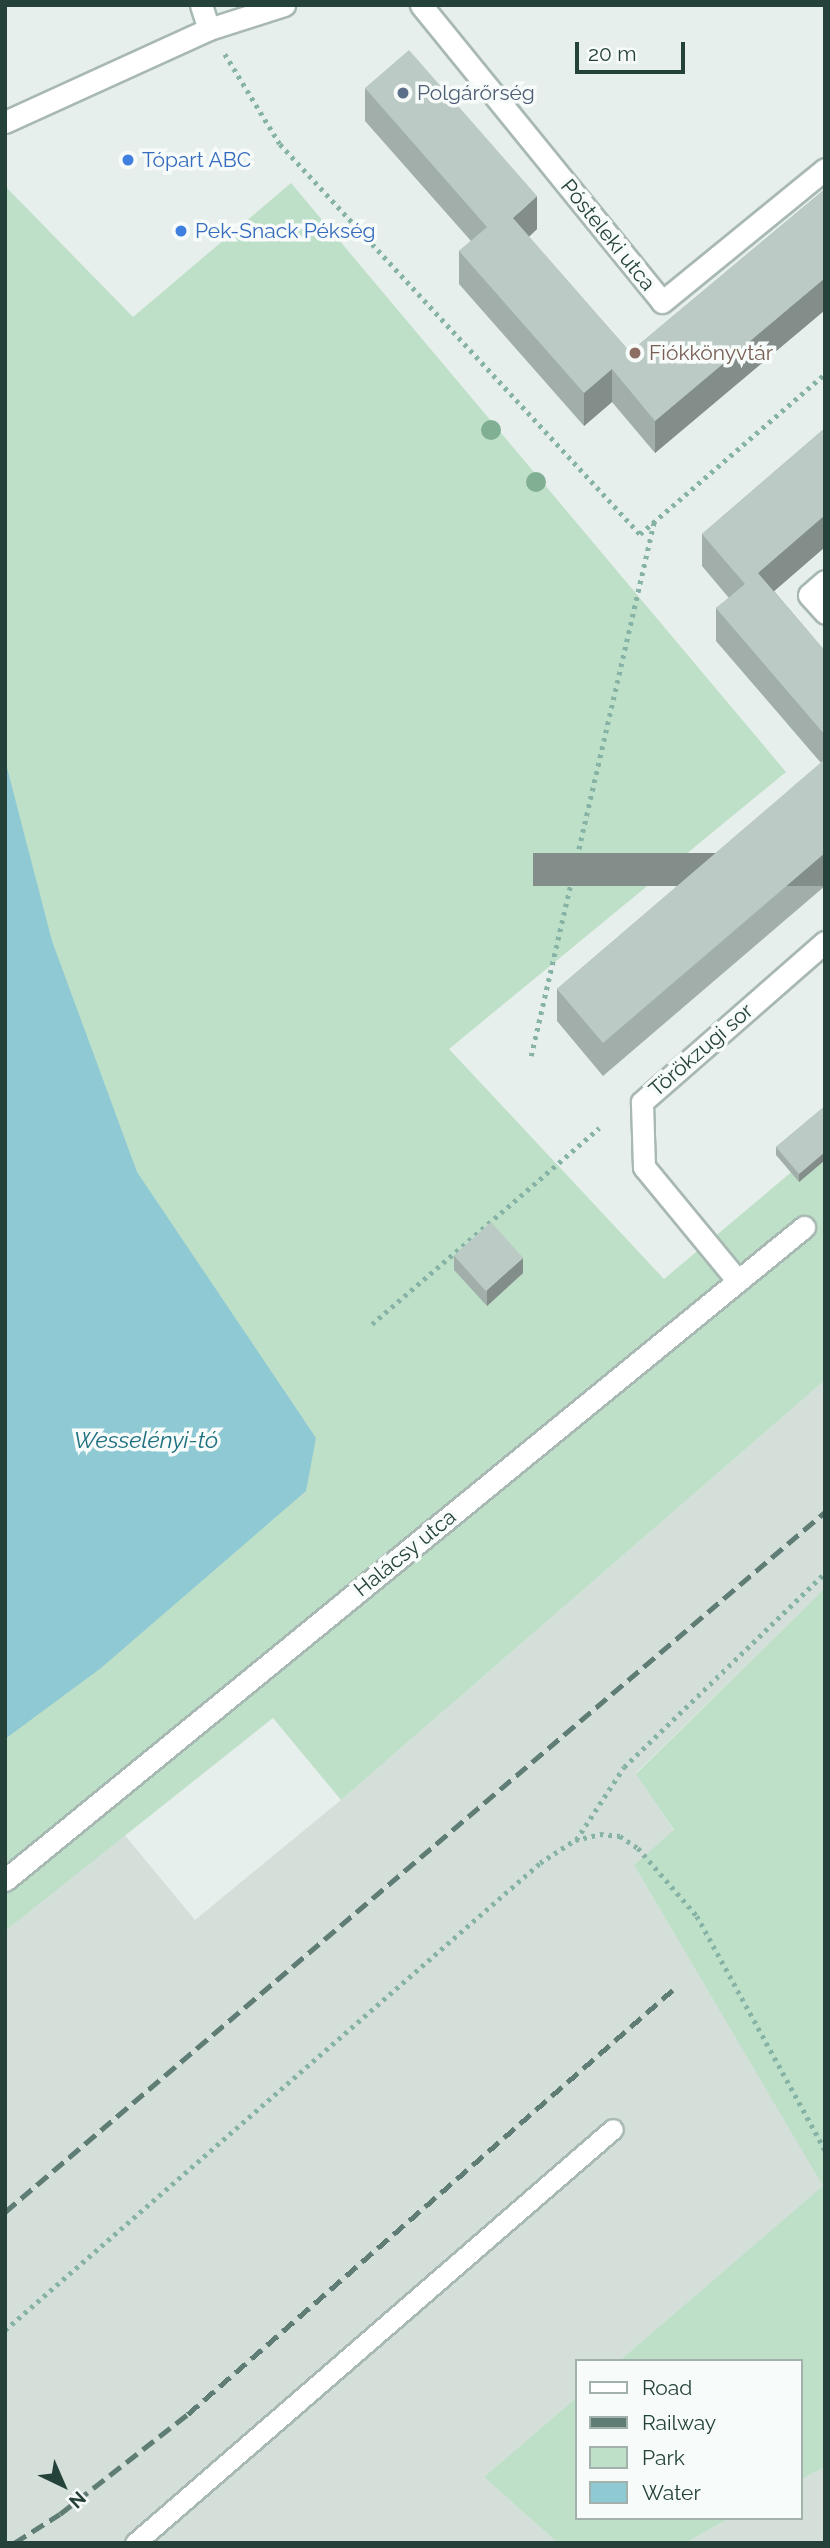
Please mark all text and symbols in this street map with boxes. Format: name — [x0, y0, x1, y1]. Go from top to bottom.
scale bar — [578, 28, 688, 72]
text: 20 m — [588, 41, 636, 66]
place label: Polgárőrség — [417, 80, 535, 106]
marker: Polgárőrség — [395, 85, 411, 101]
place label: Tópart ABC — [142, 147, 252, 173]
marker: Tópart ABC — [120, 152, 136, 168]
street label: Pósteleki utca — [555, 174, 661, 296]
place label: Pek-Snack Pékség — [195, 218, 375, 244]
marker: Pek-Snack Pékség — [173, 223, 189, 239]
place label: Fiókkönyvtár — [649, 340, 773, 366]
marker: Fiókkönyvtár — [627, 345, 643, 361]
street label: Törökzugi sor — [644, 998, 758, 1102]
water label: Wesselényi-tó — [74, 1426, 218, 1454]
street label: Halácsy utca — [349, 1504, 461, 1602]
legend — [574, 2359, 802, 2520]
text: Road — [642, 2375, 692, 2400]
text: Railway — [642, 2410, 716, 2435]
text: Park — [642, 2445, 685, 2470]
north arrow — [28, 2450, 98, 2520]
text: Water — [642, 2480, 701, 2505]
text: N — [65, 2487, 90, 2513]

